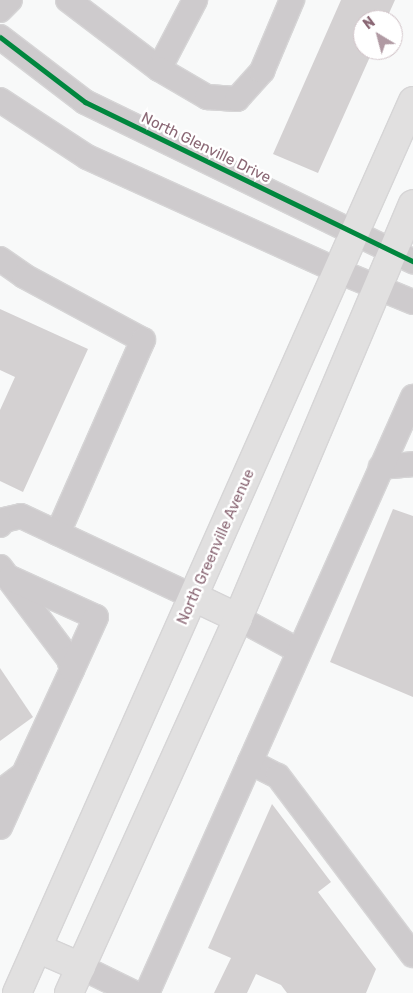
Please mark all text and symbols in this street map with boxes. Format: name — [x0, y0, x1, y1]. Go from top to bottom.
north arrow — [353, 10, 403, 60]
text: N — [360, 14, 378, 33]
street label: North Glenville Drive — [138, 109, 274, 187]
street label: North Greenville Avenue — [173, 466, 259, 628]

